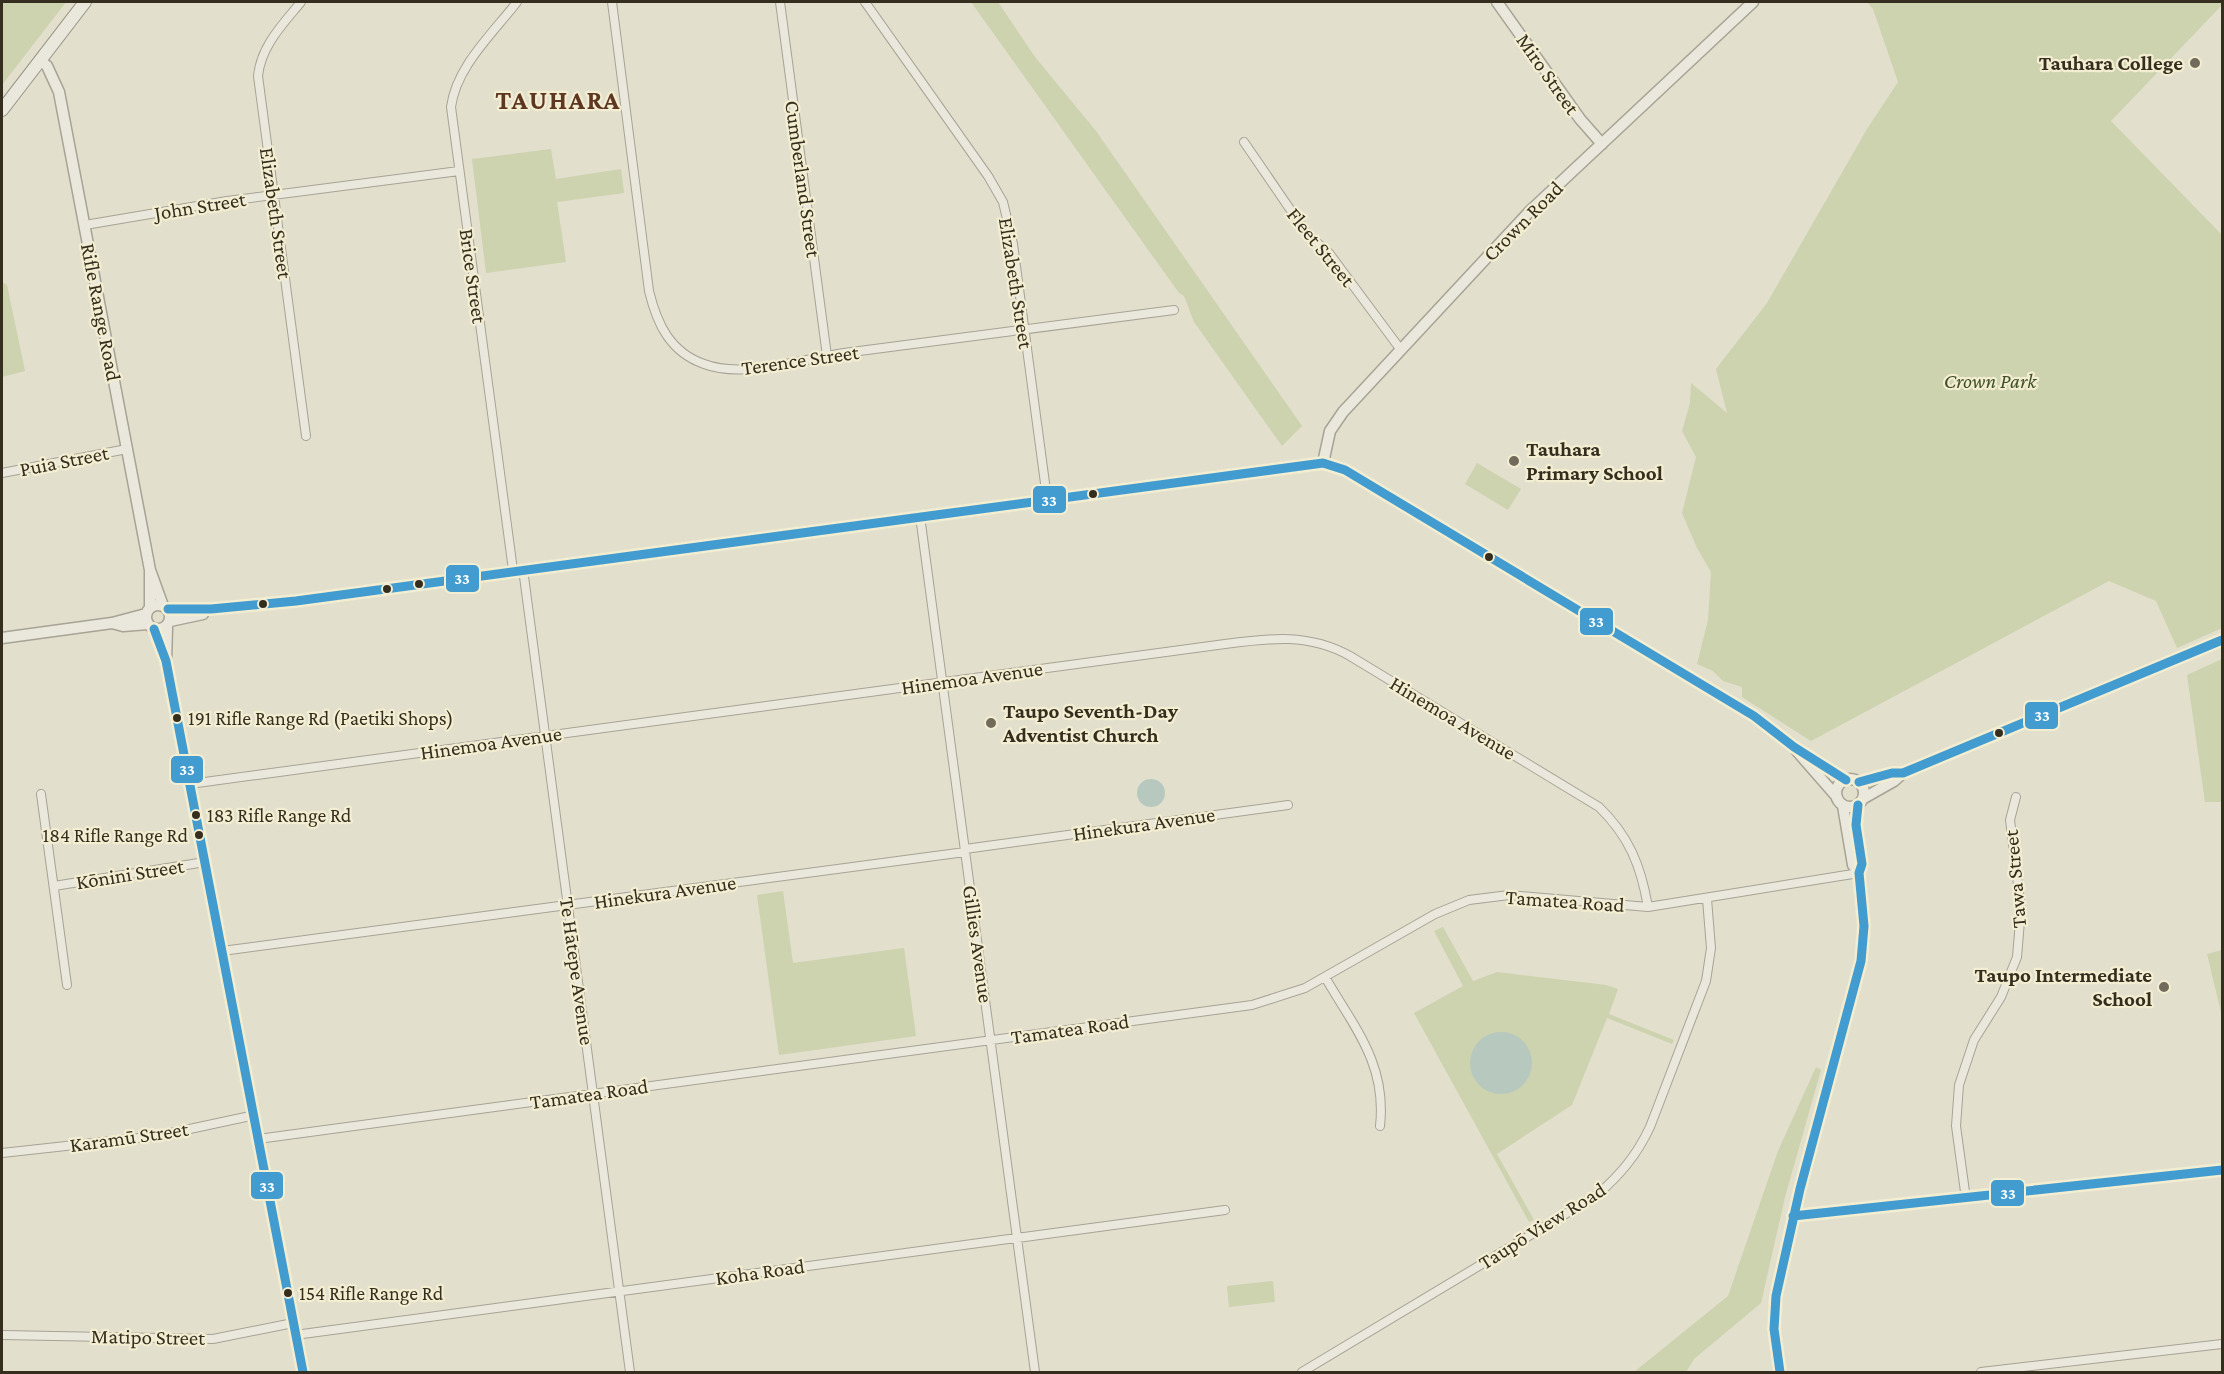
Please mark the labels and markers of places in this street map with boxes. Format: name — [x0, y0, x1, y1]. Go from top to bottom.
place label: Tauhara College — [2039, 51, 2183, 75]
marker: Tauhara College — [2188, 56, 2202, 70]
place label: Tauhara Primary School — [1526, 437, 1663, 485]
marker: Tauhara Primary School — [1507, 454, 1521, 468]
unlabelled marker — [1087, 488, 1099, 500]
unlabelled marker — [1483, 551, 1495, 563]
unlabelled marker — [413, 578, 425, 590]
unlabelled marker — [381, 583, 393, 595]
unlabelled marker — [257, 598, 269, 610]
place label: Taupo Seventh-Day Adventist Church — [1002, 699, 1179, 747]
place label: 191 Rifle Range Rd (Paetiki Shops) — [188, 707, 454, 730]
marker: 191 Rifle Range Rd (Paetiki Shops) — [171, 712, 183, 724]
marker: Taupo Seventh-Day Adventist Church — [984, 716, 998, 730]
unlabelled marker — [1993, 727, 2005, 739]
place label: 183 Rifle Range Rd — [207, 804, 352, 827]
marker: 183 Rifle Range Rd — [190, 809, 202, 821]
place label: 184 Rifle Range Rd — [43, 824, 188, 847]
marker: 184 Rifle Range Rd — [193, 829, 205, 841]
place label: Taupo Intermediate School — [1974, 963, 2152, 1011]
marker: Taupo Intermediate School — [2157, 980, 2171, 994]
place label: 154 Rifle Range Rd — [299, 1282, 444, 1305]
marker: 154 Rifle Range Rd — [282, 1287, 294, 1299]

